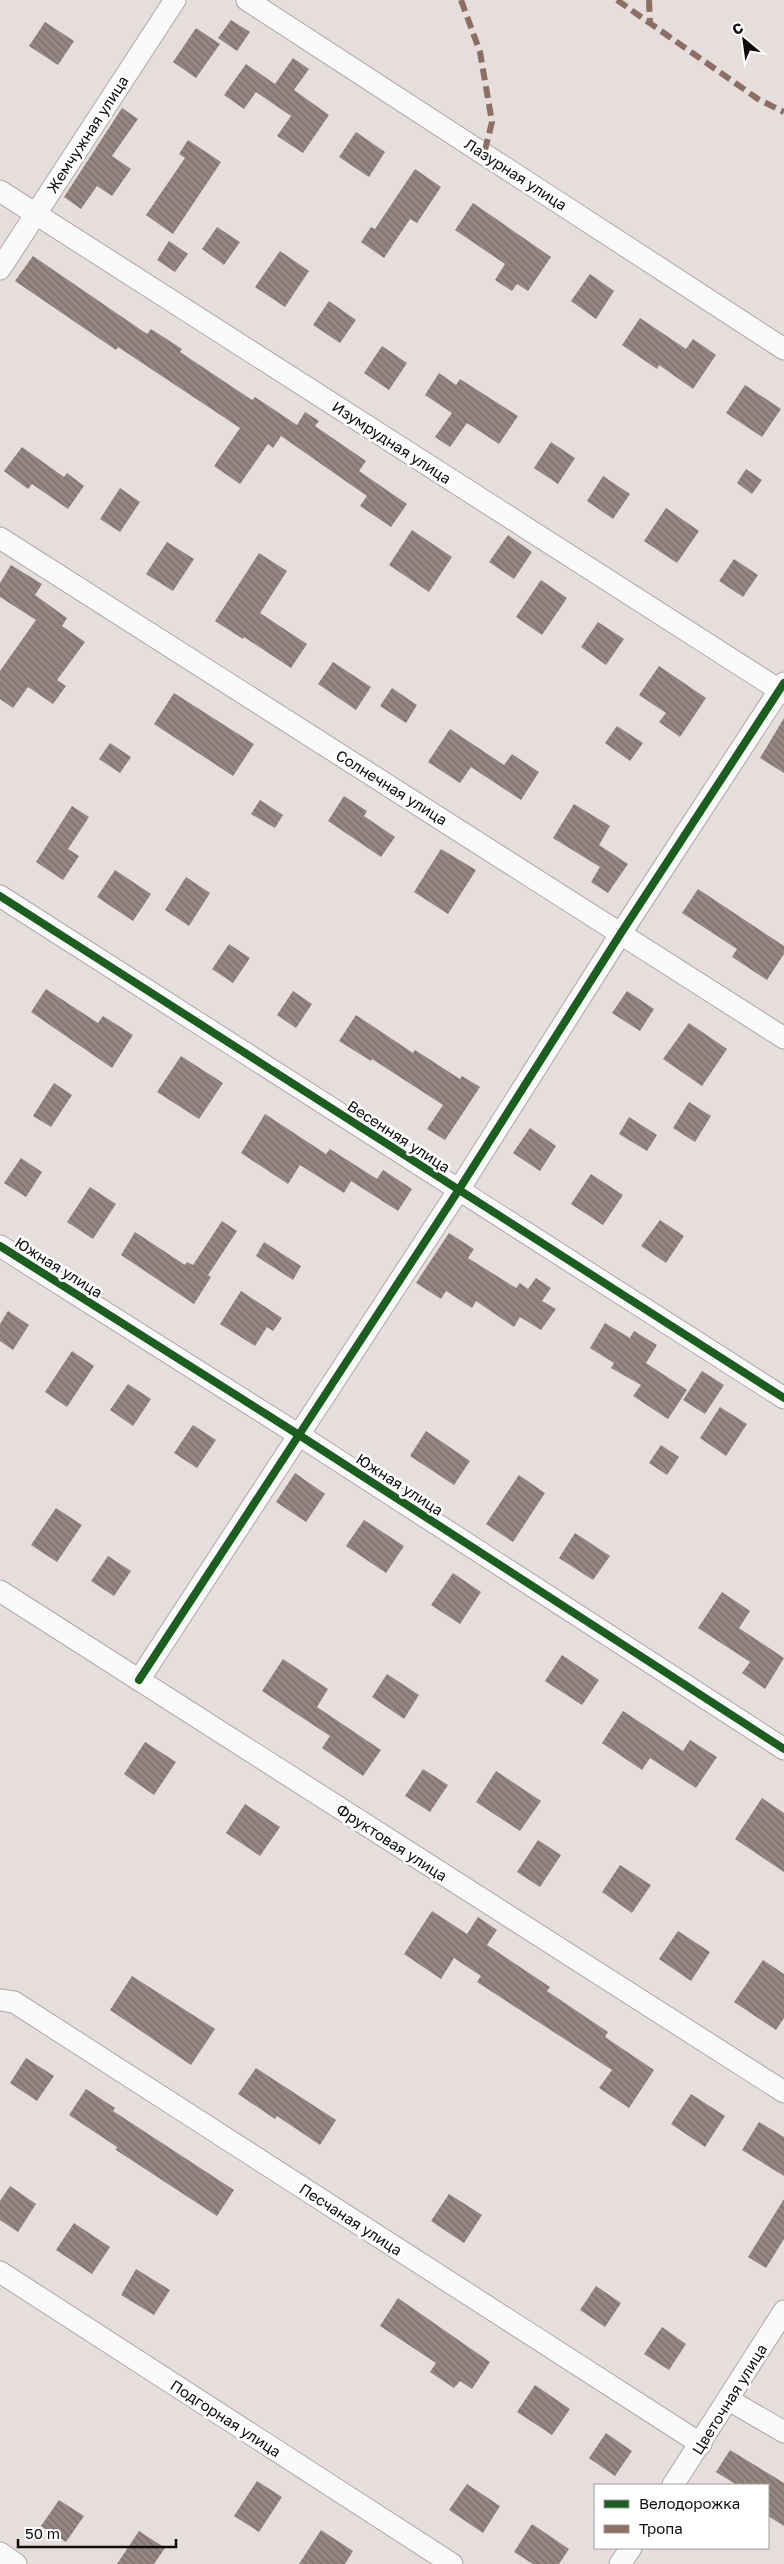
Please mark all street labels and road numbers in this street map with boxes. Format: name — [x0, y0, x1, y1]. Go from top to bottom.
street label: Жемчужная улица — [42, 72, 132, 196]
street label: Лазурная улица — [461, 134, 571, 214]
street label: Изумрудная улица — [329, 397, 455, 487]
street label: Солнечная улица — [333, 745, 451, 829]
street label: Весенняя улица — [344, 1096, 454, 1176]
street label: Южная улица — [12, 1233, 106, 1301]
street label: Южная улица — [353, 1449, 447, 1519]
street label: Фруктовая улица — [333, 1800, 451, 1884]
street label: Песчаная улица — [296, 2179, 406, 2259]
street label: Цветочная улица — [688, 2340, 770, 2458]
street label: Подгорная улица — [167, 2376, 285, 2460]

